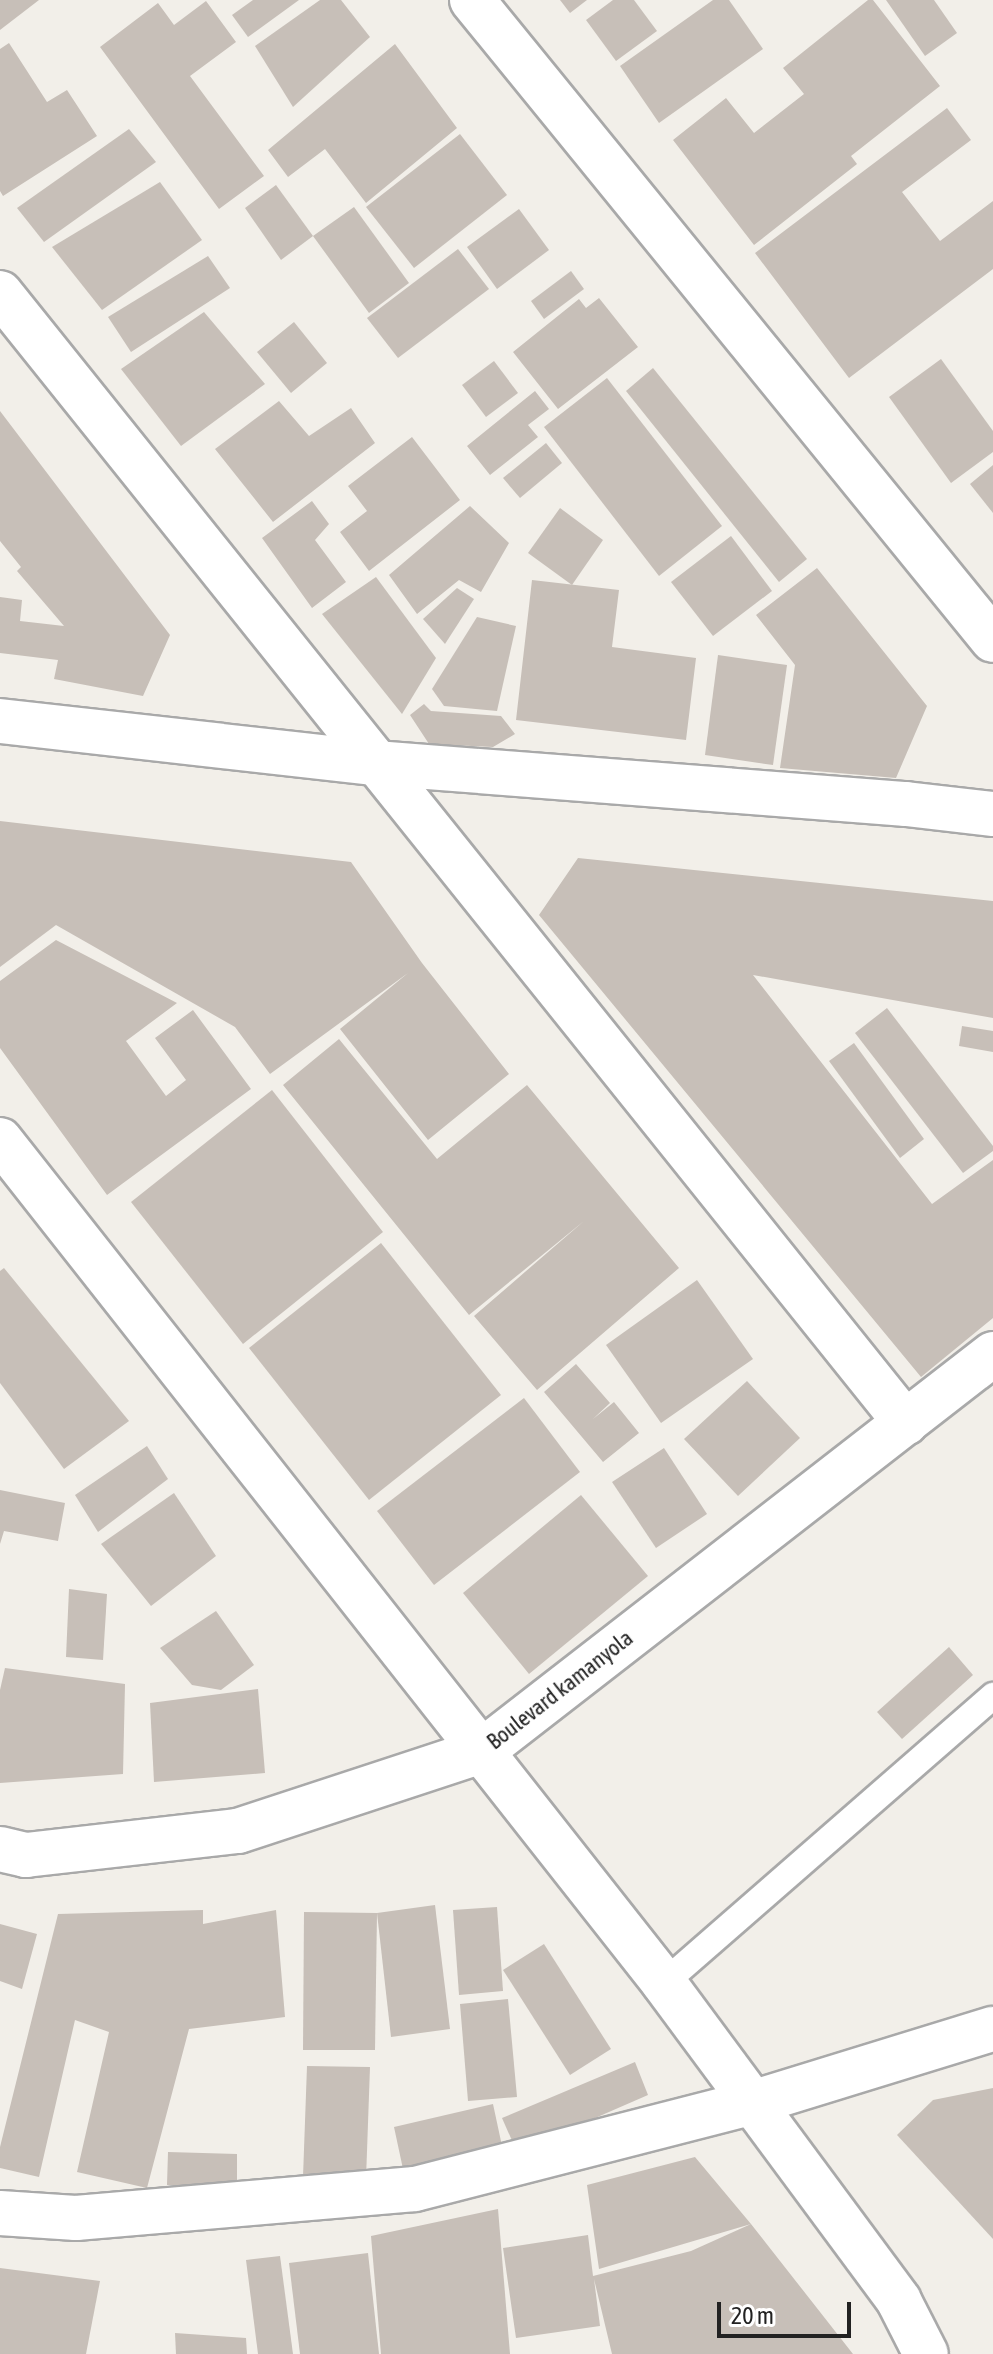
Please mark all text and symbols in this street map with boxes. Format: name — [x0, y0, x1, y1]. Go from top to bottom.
street label: Boulevard kamanyola — [482, 1625, 638, 1755]
scale bar — [721, 2286, 855, 2336]
text: 20 m — [731, 2302, 774, 2329]

